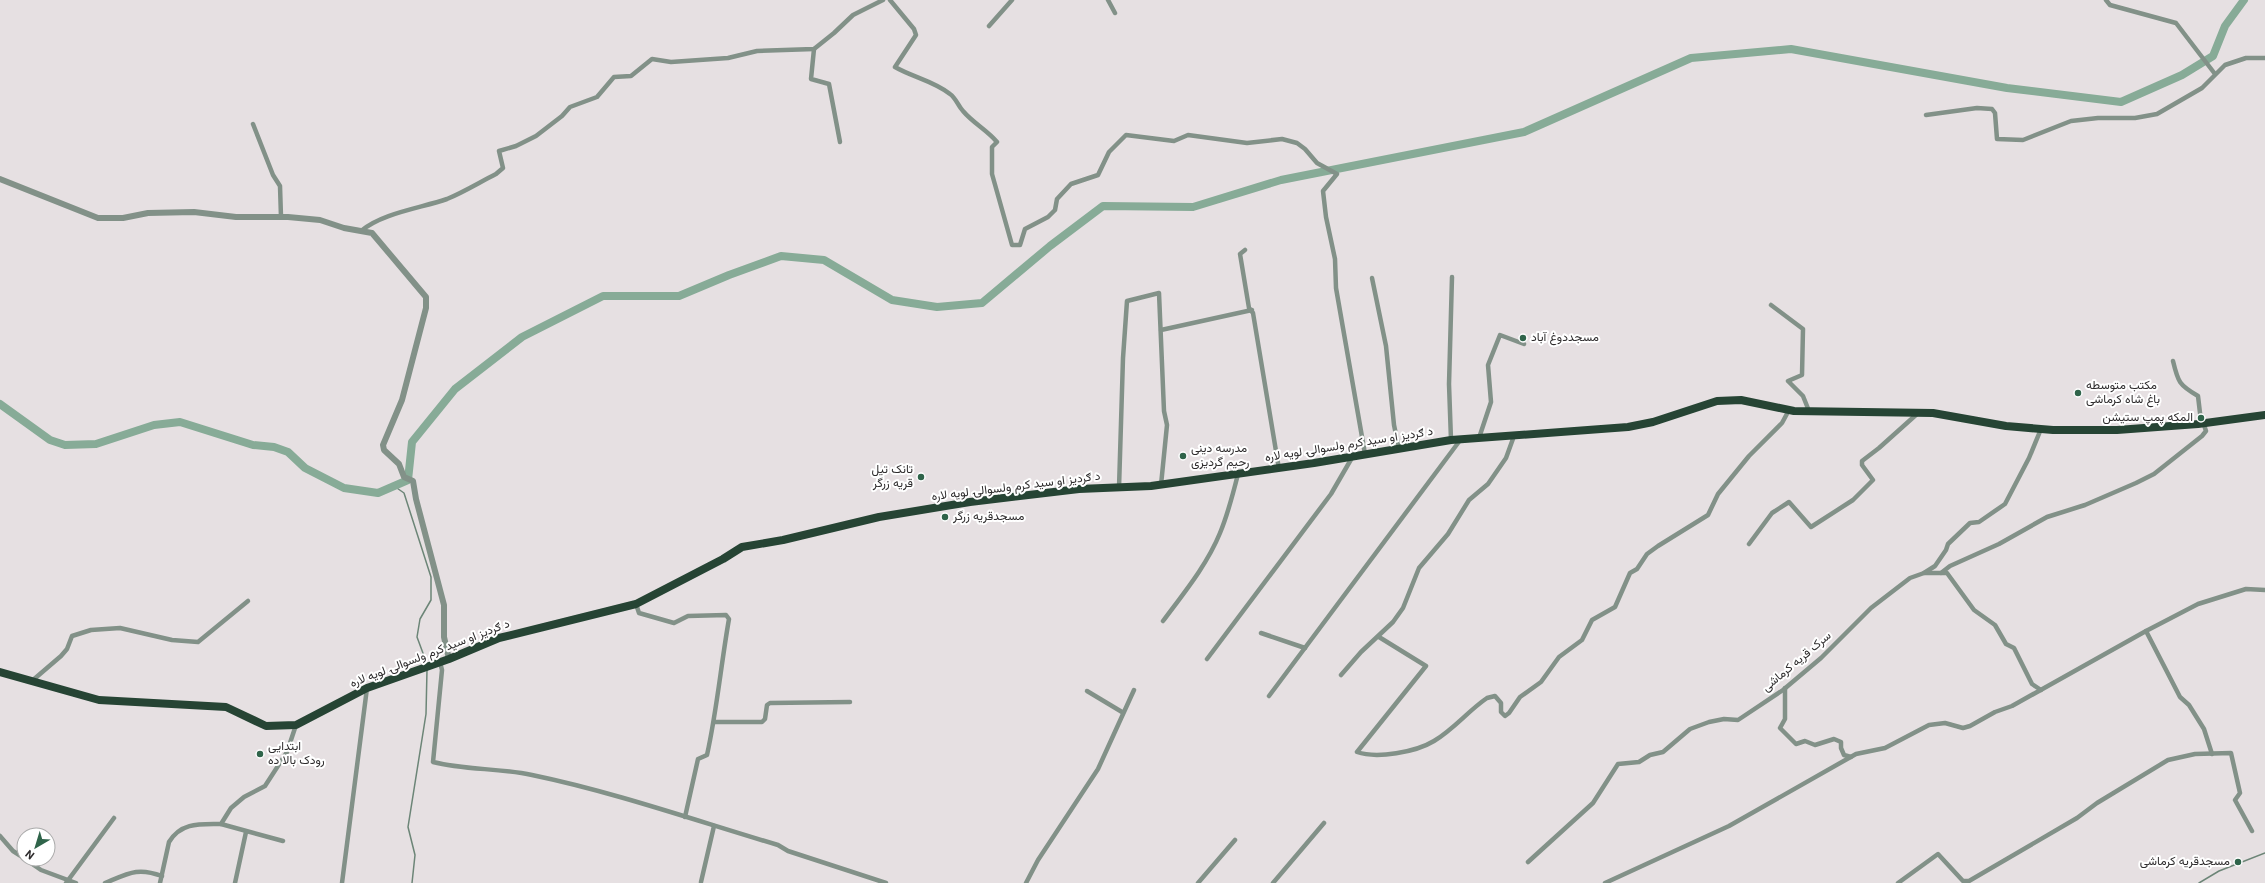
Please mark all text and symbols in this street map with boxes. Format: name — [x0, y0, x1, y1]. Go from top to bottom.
place label: مسجددوغ آباد — [1531, 329, 1599, 347]
marker: مسجددوغ آباد — [1518, 333, 1528, 343]
place label: مکتب متوسطه باغ شاه کرماشی — [2086, 377, 2160, 409]
marker: مکتب متوسطه باغ شاه کرماشی — [2073, 388, 2083, 398]
place label: المکه پمپ ستیشن — [2102, 409, 2193, 427]
marker: المکه پمپ ستیشن — [2196, 413, 2206, 423]
street label: د ګردیز او سید کرم ولسوالۍ لویه لاره — [1264, 423, 1435, 467]
place label: مدرسه دینی رحیم گردیزی — [1191, 440, 1249, 472]
marker: مدرسه دینی رحیم گردیزی — [1178, 451, 1188, 461]
place label: تانک تیل قریه زرگر — [871, 461, 913, 493]
street label: د ګردیز او سید کرم ولسوالۍ لویه لاره — [931, 468, 1102, 506]
marker: تانک تیل قریه زرگر — [916, 472, 926, 482]
place label: مسجدقریه زرگر — [952, 508, 1024, 526]
marker: مسجدقریه زرگر — [940, 512, 950, 522]
street label: د ګردیز او سید کرم ولسوالۍ لویه لاره — [347, 615, 513, 693]
street label: سرک قریه کرماشی — [1758, 628, 1836, 696]
place label: ابتدایی رودک بالا ده — [268, 738, 325, 770]
marker: ابتدایی رودک بالا ده — [255, 749, 265, 759]
north arrow — [16, 827, 56, 867]
text: N — [22, 844, 39, 863]
place label: مسجدقریه کرماشی — [2140, 853, 2230, 871]
marker: مسجدقریه کرماشی — [2233, 857, 2243, 867]

